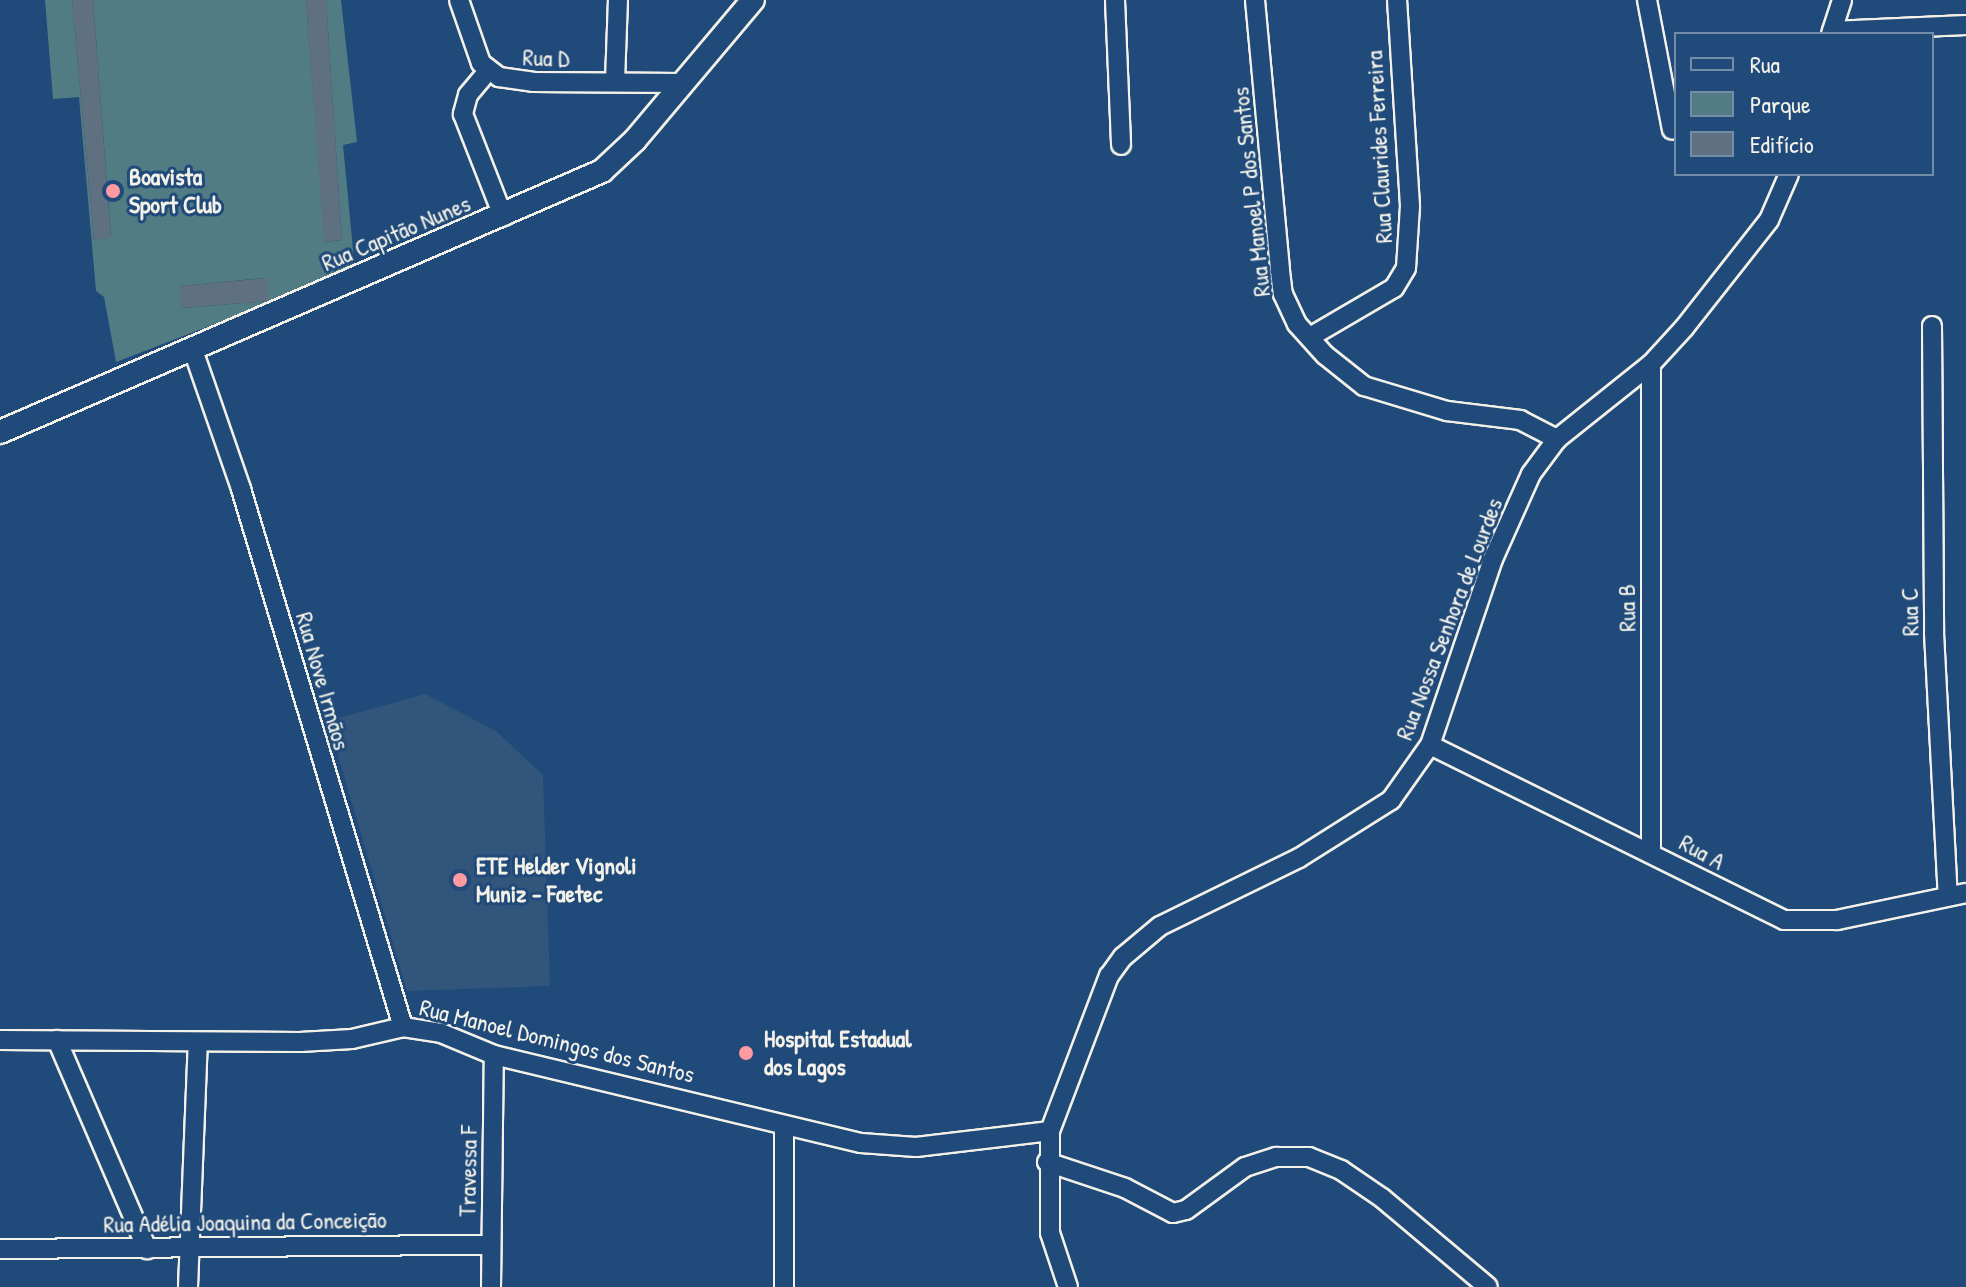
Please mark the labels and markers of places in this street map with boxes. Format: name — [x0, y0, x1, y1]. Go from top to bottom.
place label: Boavista Sport Club — [129, 163, 222, 219]
marker: Boavista Sport Club — [104, 182, 122, 200]
place label: ETE Helder Vignoli Muniz - Faetec — [476, 852, 637, 908]
marker: ETE Helder Vignoli Muniz - Faetec — [451, 871, 469, 889]
place label: Hospital Estadual dos Lagos — [764, 1025, 912, 1081]
marker: Hospital Estadual dos Lagos — [735, 1042, 757, 1064]

